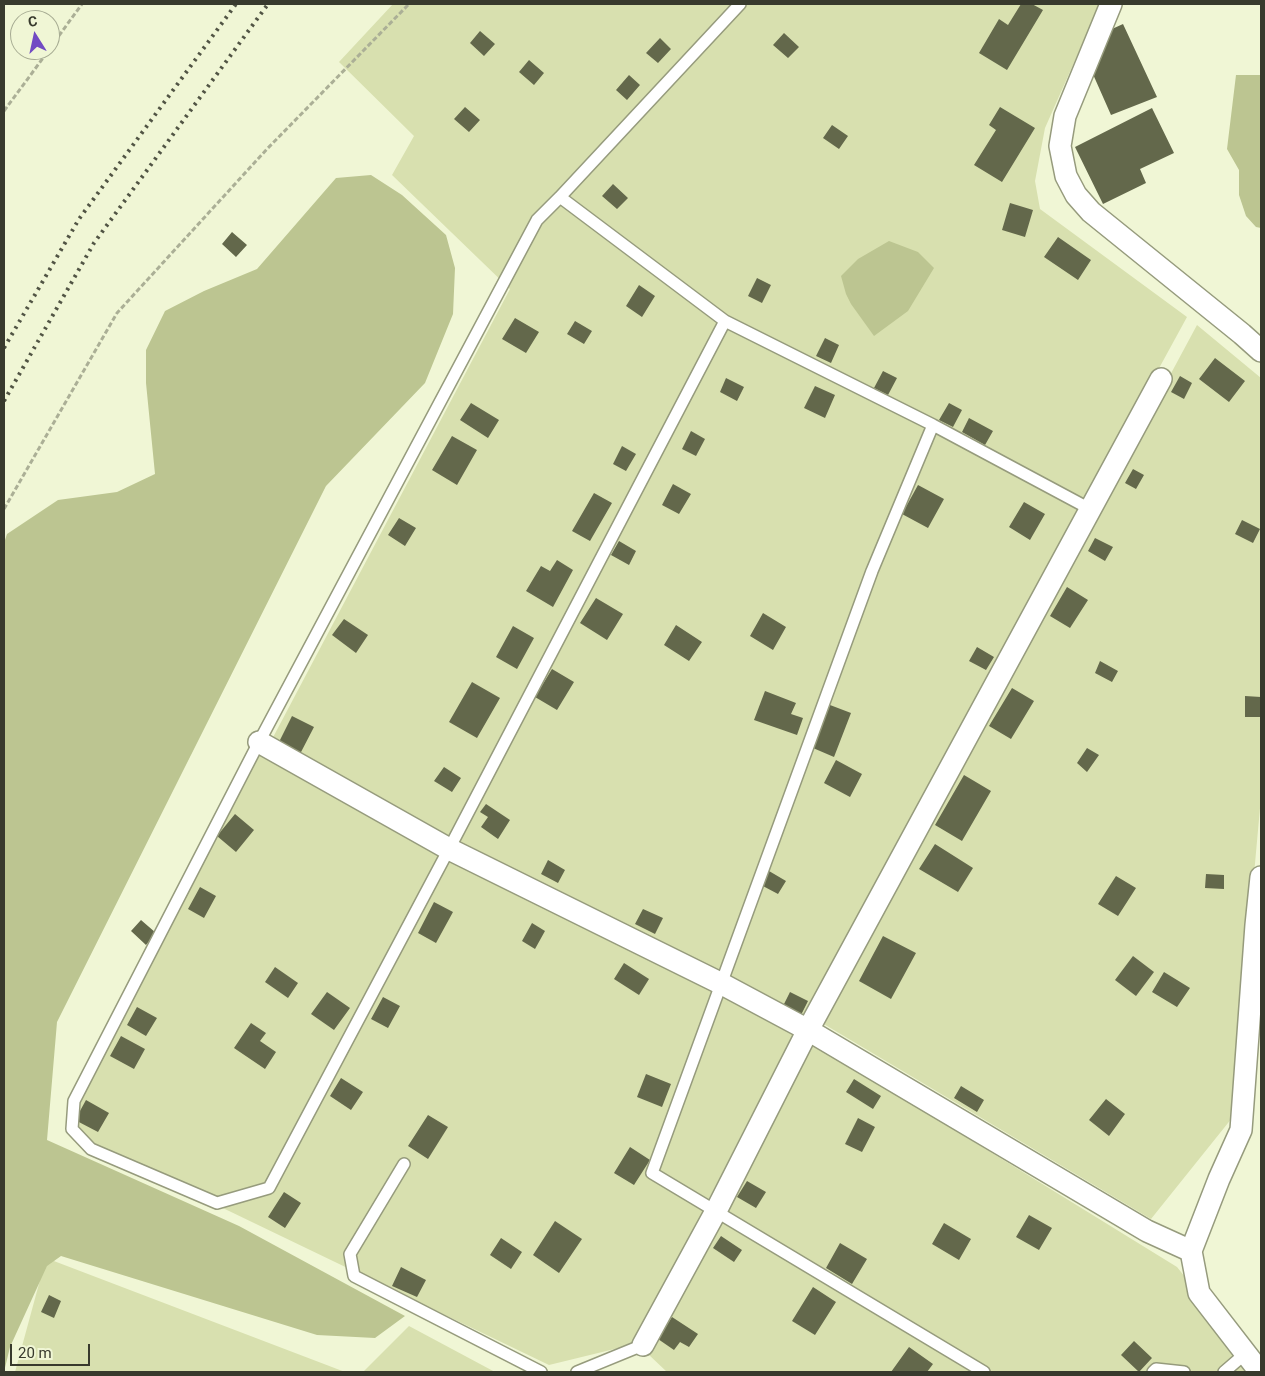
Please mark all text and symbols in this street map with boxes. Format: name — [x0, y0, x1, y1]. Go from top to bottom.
north arrow — [10, 10, 60, 60]
text: С — [27, 13, 38, 30]
scale bar — [12, 1334, 92, 1366]
text: 20 m — [18, 1344, 52, 1362]

